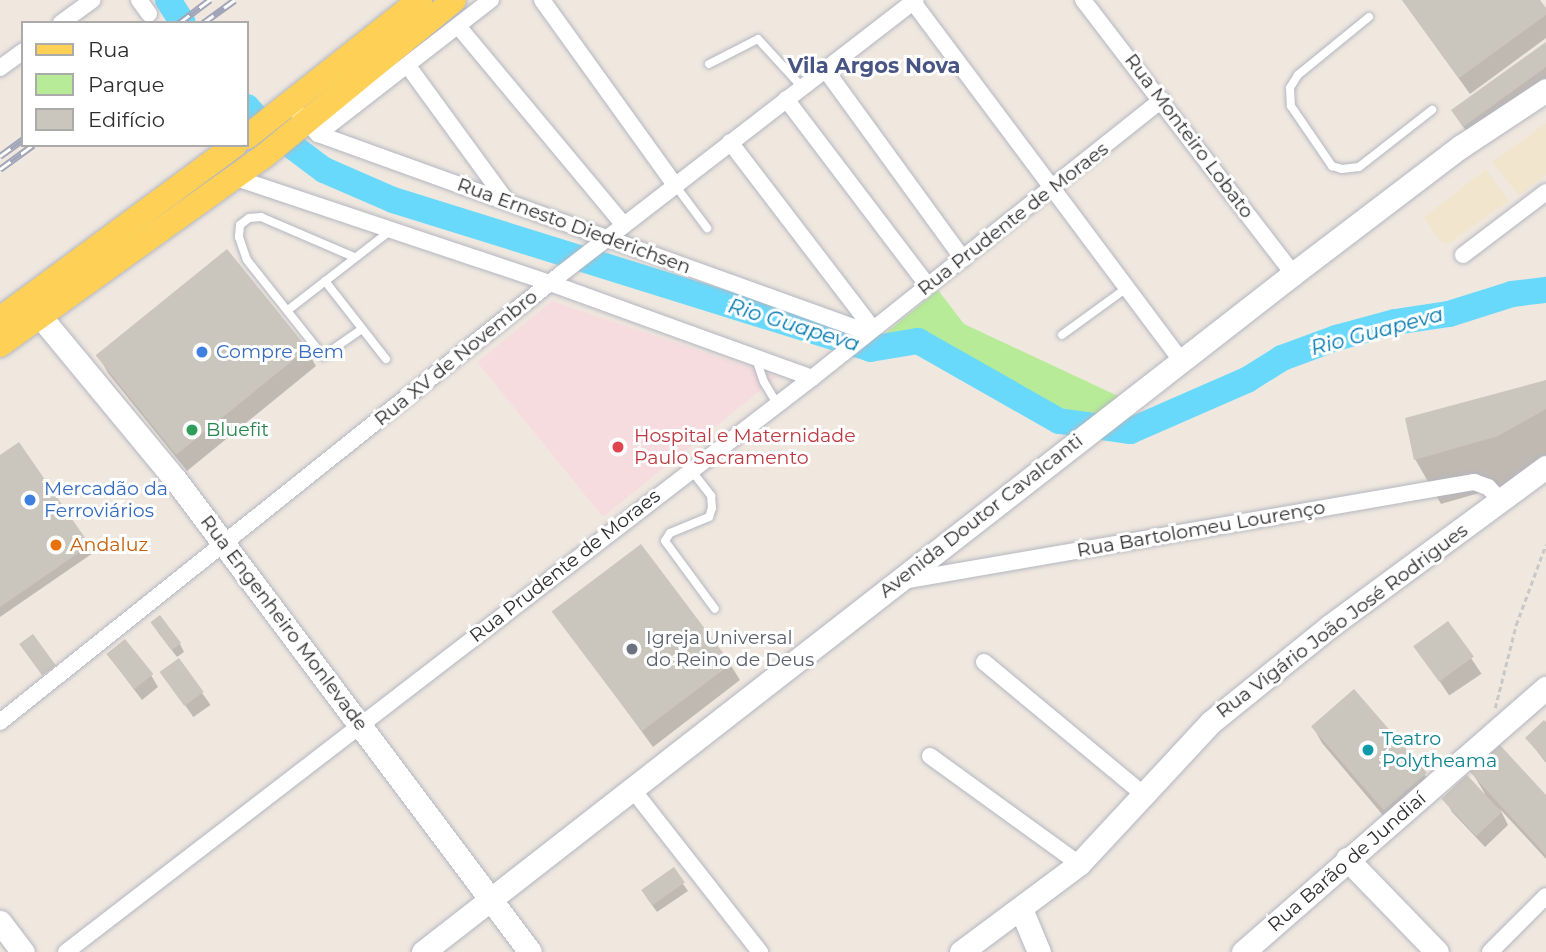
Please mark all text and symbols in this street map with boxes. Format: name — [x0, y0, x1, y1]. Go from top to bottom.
legend — [21, 21, 248, 147]
text: Rua — [88, 37, 130, 62]
street label: Rua Monteiro Lobato — [1120, 49, 1258, 223]
district label: Vila Argos Nova — [787, 53, 961, 79]
text: Parque — [88, 72, 164, 97]
text: Edifício — [88, 107, 165, 132]
street label: Rua Prudente de Moraes — [913, 138, 1113, 300]
street label: Rua Ernesto Diederichsen — [454, 173, 694, 279]
street label: Rua XV de Novembro — [370, 285, 542, 431]
water label: Rio Guapeva — [725, 293, 863, 357]
water label: Rio Guapeva — [1308, 301, 1446, 361]
place label: Compre Bem — [216, 341, 344, 363]
marker: Compre Bem — [194, 344, 210, 360]
place label: Bluefit — [206, 419, 269, 441]
marker: Bluefit — [184, 422, 200, 438]
place label: Hospital e Maternidade Paulo Sacramento — [634, 425, 856, 469]
street label: Avenida Doutor Cavalcanti — [875, 429, 1087, 603]
marker: Hospital e Maternidade Paulo Sacramento — [608, 437, 628, 457]
place label: Mercadão da Ferroviários — [44, 478, 168, 522]
street label: Rua Prudente de Moraes — [465, 485, 665, 647]
marker: Mercadão da Ferroviários — [22, 492, 38, 508]
street label: Rua Bartolomeu Lourenço — [1075, 496, 1327, 562]
street label: Rua Engenheiro Monlevade — [195, 511, 373, 735]
street label: Rua Vigário João José Rodrigues — [1212, 519, 1472, 723]
place label: Andaluz — [70, 534, 148, 556]
marker: Andaluz — [48, 537, 64, 553]
place label: Igreja Universal do Reino de Deus — [646, 627, 814, 671]
marker: Igreja Universal do Reino de Deus — [624, 641, 640, 657]
place label: Teatro Polytheama — [1382, 728, 1497, 772]
marker: Teatro Polytheama — [1360, 742, 1376, 758]
street label: Rua Barão de Jundiaí — [1263, 787, 1431, 937]

